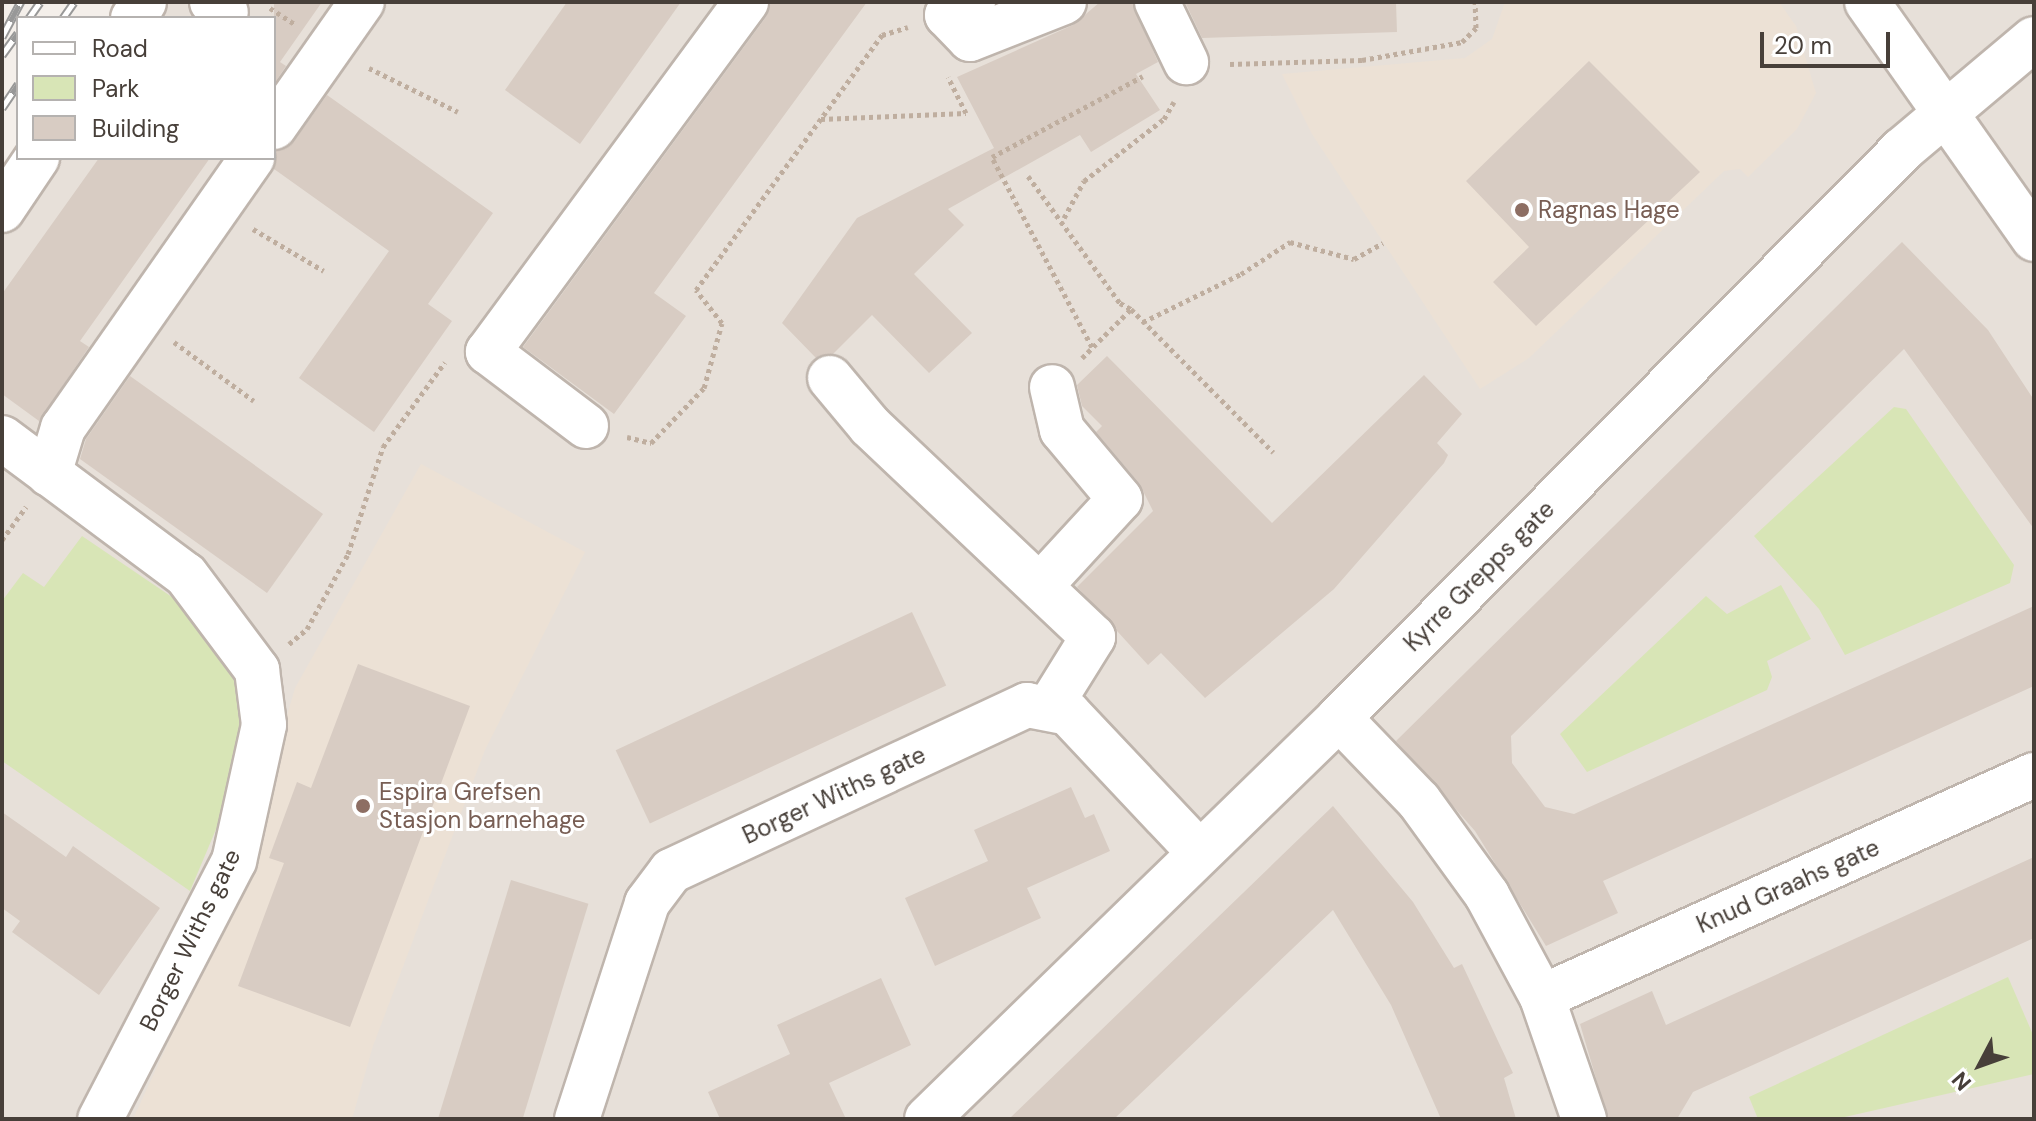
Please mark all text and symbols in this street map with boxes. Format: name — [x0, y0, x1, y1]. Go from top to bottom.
legend — [16, 16, 276, 160]
scale bar — [1764, 16, 1894, 66]
text: 20 m — [1774, 30, 1832, 61]
text: Road — [92, 33, 148, 64]
text: Park — [92, 73, 139, 104]
text: Building — [92, 113, 179, 144]
place label: Ragnas Hage — [1538, 196, 1680, 224]
marker: Ragnas Hage — [1513, 201, 1531, 219]
street label: Kyrre Grepps gate — [1398, 495, 1560, 657]
street label: Borger Withs gate — [738, 740, 930, 850]
place label: Espira Grefsen Stasjon barnehage — [379, 778, 585, 834]
marker: Espira Grefsen Stasjon barnehage — [354, 797, 372, 815]
street label: Knud Graahs gate — [1692, 833, 1884, 939]
street label: Borger Withs gate — [134, 844, 246, 1036]
north arrow — [1940, 1025, 2020, 1105]
text: N — [1945, 1066, 1978, 1097]

